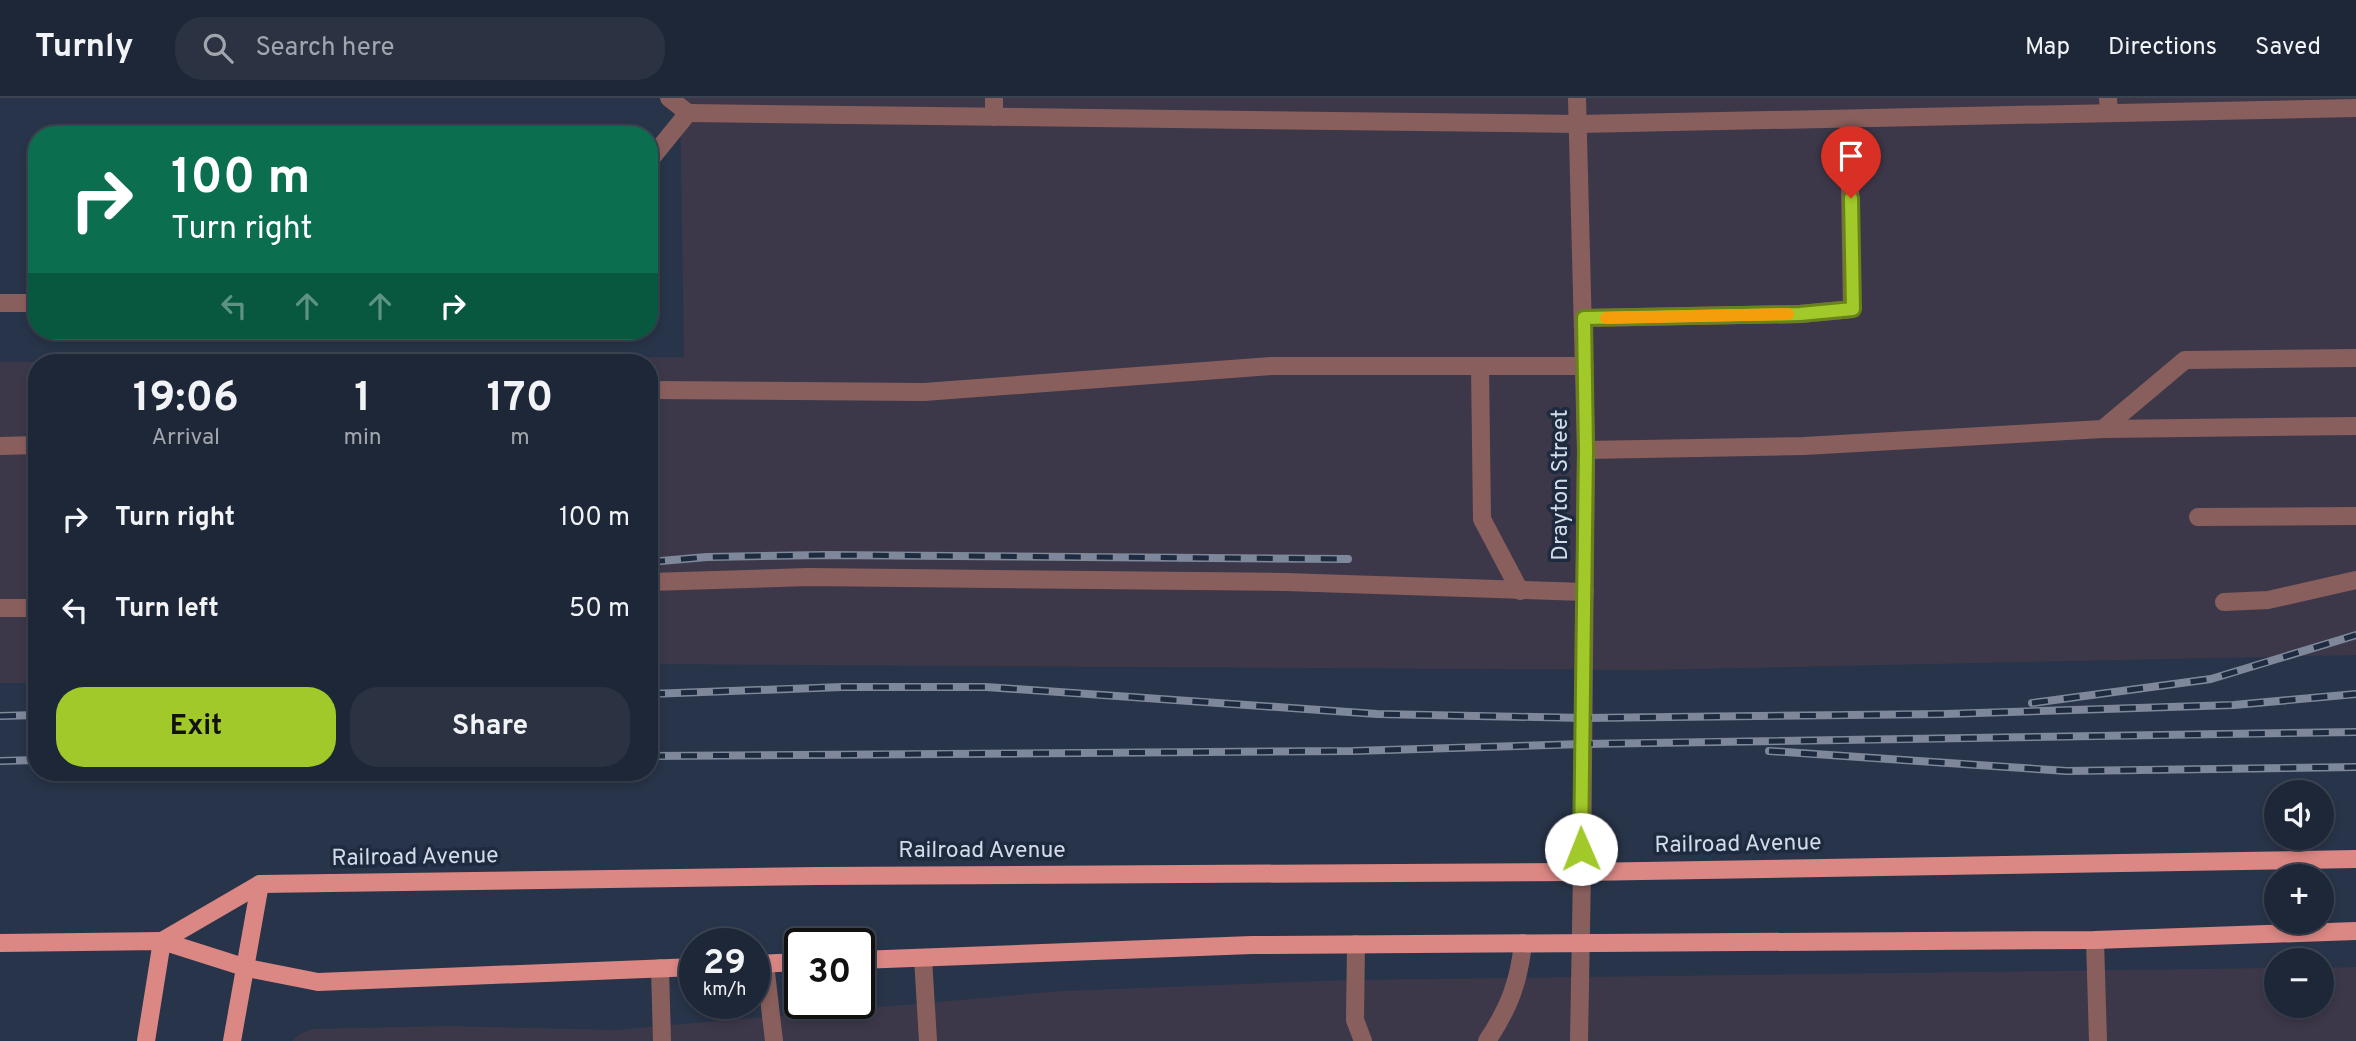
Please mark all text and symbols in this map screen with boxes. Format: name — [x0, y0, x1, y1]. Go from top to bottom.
search box — [175, 17, 665, 80]
text: Turnly — [35, 27, 133, 69]
icon: search — [199, 29, 237, 67]
text: Search here — [255, 32, 394, 65]
text: Map — [2025, 33, 2070, 63]
text: Directions — [2108, 33, 2217, 63]
text: Saved — [2255, 33, 2321, 63]
pin — [1821, 126, 1881, 198]
icon: arrive — [1832, 137, 1870, 175]
text: 100 m — [171, 149, 310, 211]
icon: right — [56, 154, 147, 245]
text: Turn right — [171, 210, 313, 250]
icon: left — [215, 287, 253, 325]
icon: ahead — [288, 287, 326, 325]
icon: ahead — [361, 287, 399, 325]
icon: right — [434, 287, 472, 325]
text: 19:06 — [133, 373, 239, 426]
text: 1 — [354, 373, 371, 426]
text: 170 — [486, 373, 553, 426]
street label: Drayton Street — [1547, 409, 1576, 561]
text: Arrival — [151, 424, 220, 453]
text: min — [344, 424, 382, 453]
text: m — [510, 424, 530, 453]
icon: right — [56, 500, 94, 538]
text: Turn right — [115, 502, 235, 535]
text: 100 m — [559, 502, 630, 535]
icon: left — [56, 591, 94, 629]
text: Turn left — [115, 593, 219, 626]
text: 50 m — [569, 593, 630, 626]
button: Exit — [56, 687, 336, 767]
button: Share — [350, 687, 630, 767]
map controls — [2264, 780, 2334, 1018]
button: sound — [2264, 780, 2334, 850]
position arrow — [1544, 812, 1618, 886]
street label: Railroad Avenue — [1654, 829, 1822, 861]
street label: Railroad Avenue — [898, 837, 1066, 866]
street label: Railroad Avenue — [331, 842, 499, 874]
button: + — [2264, 864, 2334, 934]
speed limit sign: 30 — [784, 928, 875, 1019]
text: 29 — [703, 942, 746, 986]
button: − — [2264, 948, 2334, 1018]
text: km/h — [703, 979, 746, 1002]

